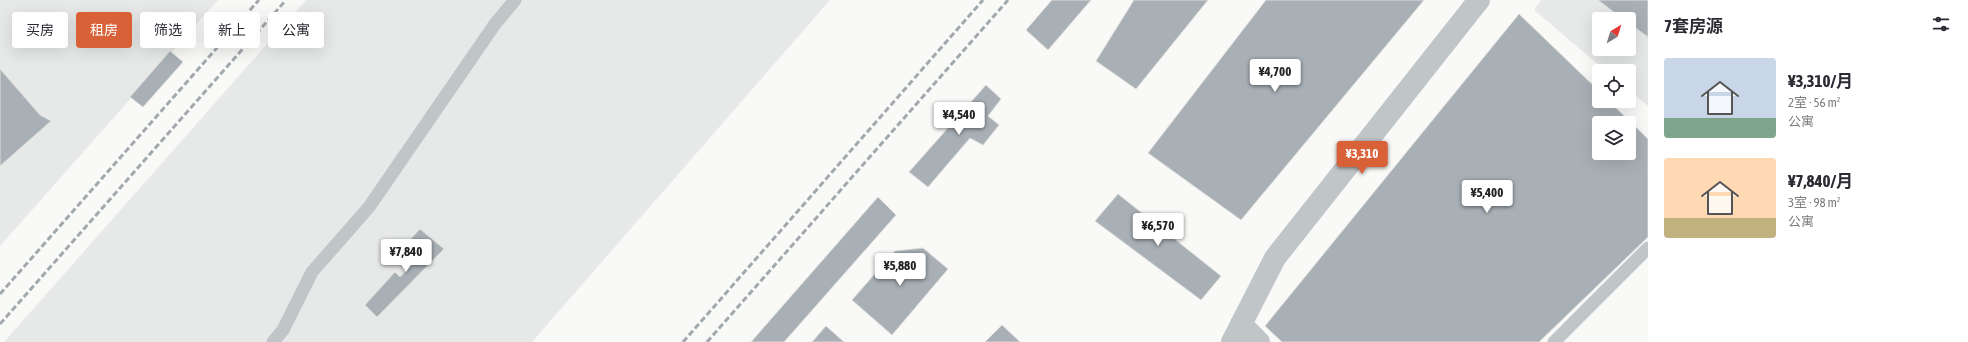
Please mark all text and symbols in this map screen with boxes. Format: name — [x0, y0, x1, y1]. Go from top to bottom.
chip: 买房 — [12, 12, 68, 48]
chip: 租房 — [76, 12, 132, 48]
chip: 筛选 — [140, 12, 196, 48]
chip: 新上 — [204, 12, 260, 48]
chip: 公寓 — [268, 12, 324, 48]
north arrow — [1592, 12, 1636, 56]
map controls — [1592, 12, 1636, 160]
icon: filters — [1930, 13, 1952, 35]
text: 7套房源 — [1664, 16, 1723, 36]
pin: ¥4,700 — [1242, 59, 1308, 93]
text: ¥4,700 — [1259, 64, 1291, 79]
button: locate — [1592, 64, 1636, 108]
text: ¥3,310/月 — [1788, 71, 1853, 91]
icon: home — [1696, 74, 1744, 122]
text: 2室 · 56 m² — [1788, 95, 1840, 110]
pin: ¥4,540 — [926, 102, 992, 136]
text: ¥4,540 — [943, 107, 975, 122]
text: 公寓 — [1788, 114, 1814, 129]
button: layers — [1592, 116, 1636, 160]
pin: ¥3,310 — [1329, 141, 1395, 175]
text: ¥3,310 — [1346, 146, 1378, 161]
text: ¥7,840/月 — [1788, 171, 1853, 191]
icon: home — [1696, 174, 1744, 222]
pin: ¥5,400 — [1454, 180, 1520, 214]
text: ¥5,400 — [1471, 185, 1503, 200]
text: 3室 · 98 m² — [1788, 195, 1840, 210]
pin: ¥6,570 — [1125, 213, 1191, 247]
text: 公寓 — [1788, 214, 1814, 229]
text: ¥6,570 — [1142, 218, 1174, 233]
pin: ¥7,840 — [373, 239, 439, 273]
text: ¥7,840 — [390, 244, 422, 259]
pin: ¥5,880 — [867, 253, 933, 287]
text: ¥5,880 — [884, 258, 916, 273]

